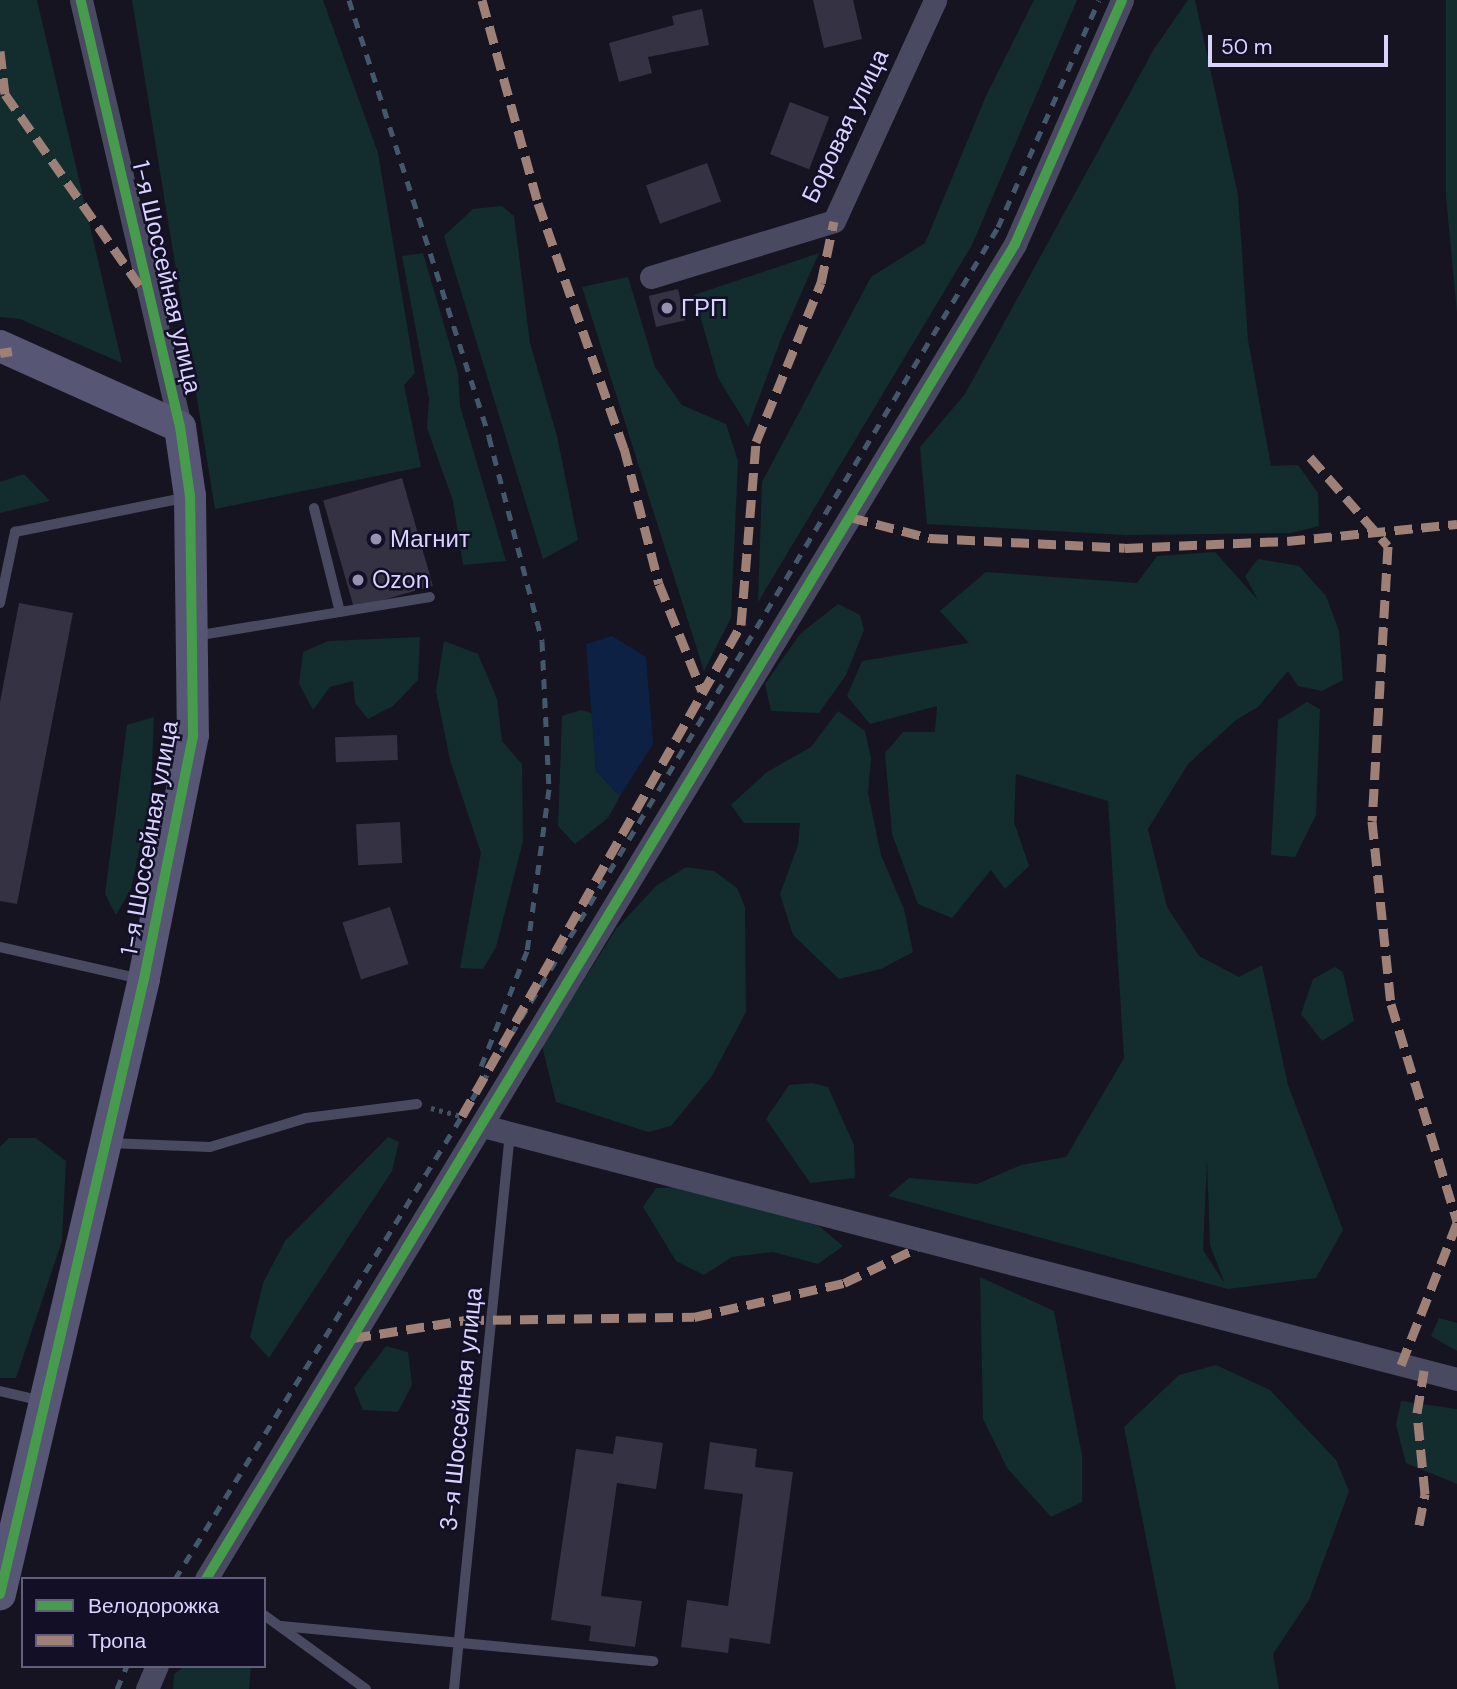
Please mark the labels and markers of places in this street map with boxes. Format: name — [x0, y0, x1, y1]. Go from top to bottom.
place label: ГРП — [681, 294, 727, 322]
marker: ГРП — [659, 300, 675, 316]
place label: Магнит — [390, 525, 470, 553]
marker: Магнит — [368, 531, 384, 547]
place label: Ozon — [372, 566, 430, 594]
marker: Ozon — [350, 572, 366, 588]

